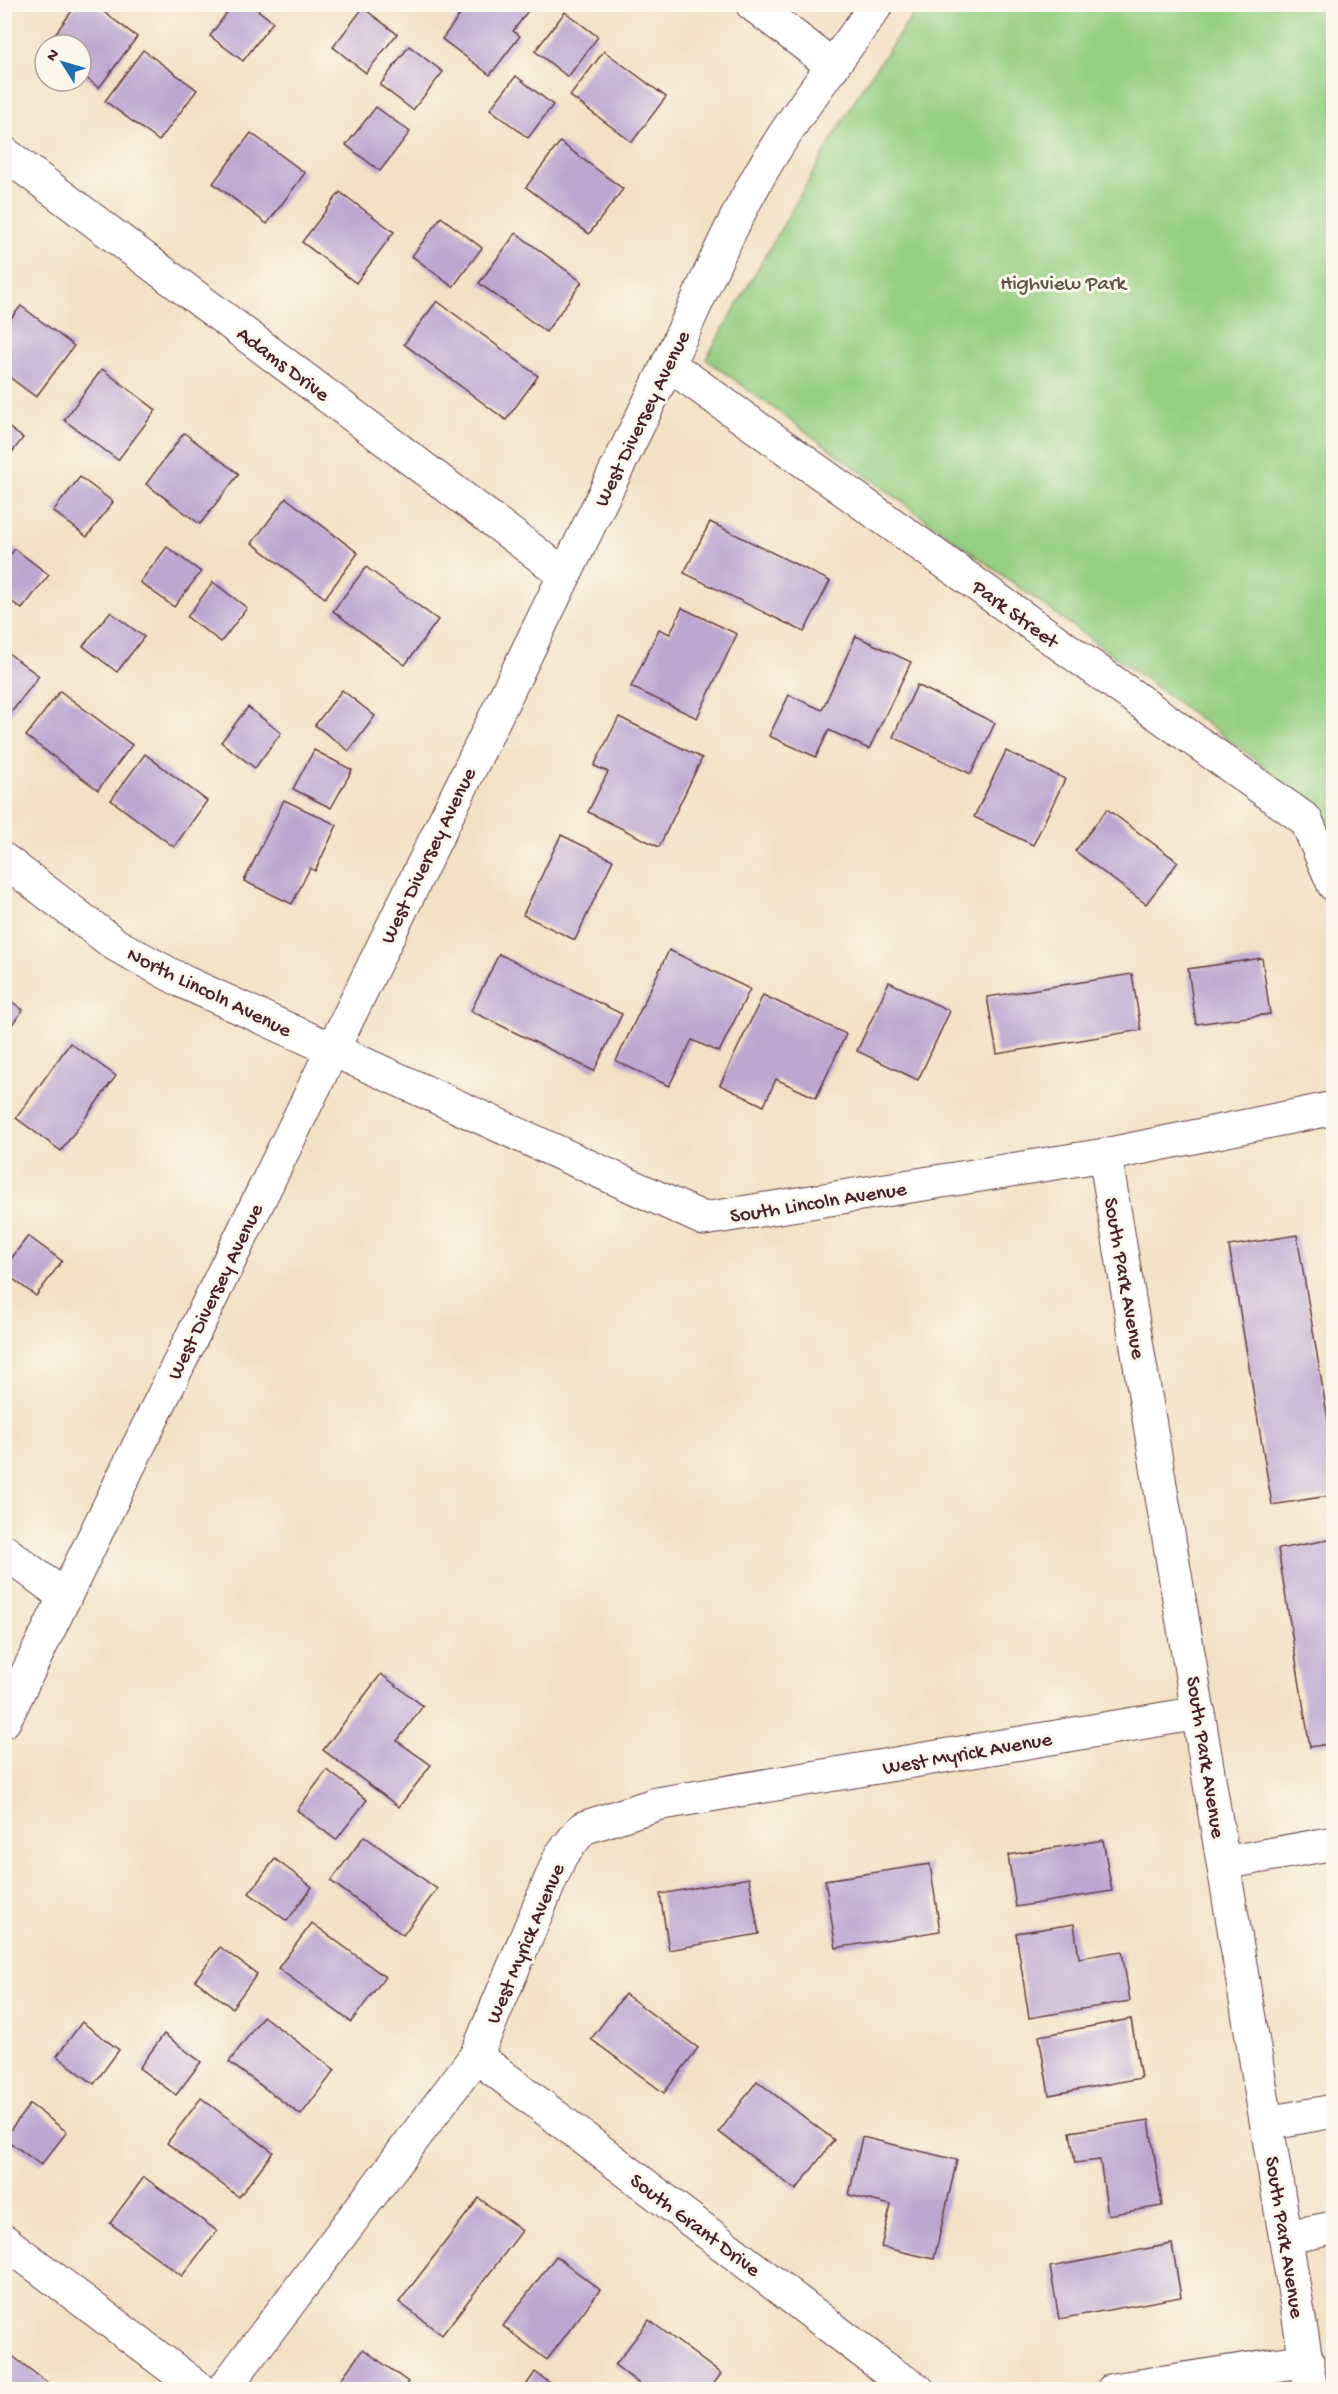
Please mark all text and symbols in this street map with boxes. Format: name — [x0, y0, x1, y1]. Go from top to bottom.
north arrow — [33, 33, 93, 93]
text: N — [43, 46, 65, 66]
park label: Highview Park — [1000, 273, 1128, 298]
street label: Adams Drive — [231, 323, 334, 409]
street label: West Diversey Avenue — [591, 326, 698, 512]
street label: Park Street — [965, 575, 1064, 657]
street label: West Diversey Avenue — [377, 763, 484, 949]
street label: North Lincoln Avenue — [122, 943, 296, 1045]
street label: South Lincoln Avenue — [729, 1178, 910, 1231]
street label: South Park Avenue — [1096, 1196, 1149, 1362]
street label: West Diversey Avenue — [164, 1199, 271, 1385]
street label: South Park Avenue — [1178, 1675, 1229, 1841]
street label: West Myrick Avenue — [881, 1728, 1055, 1783]
street label: West Myrick Avenue — [482, 1859, 573, 2028]
street label: South Park Avenue — [1257, 2155, 1308, 2321]
street label: South Grant Drive — [624, 2170, 765, 2285]

